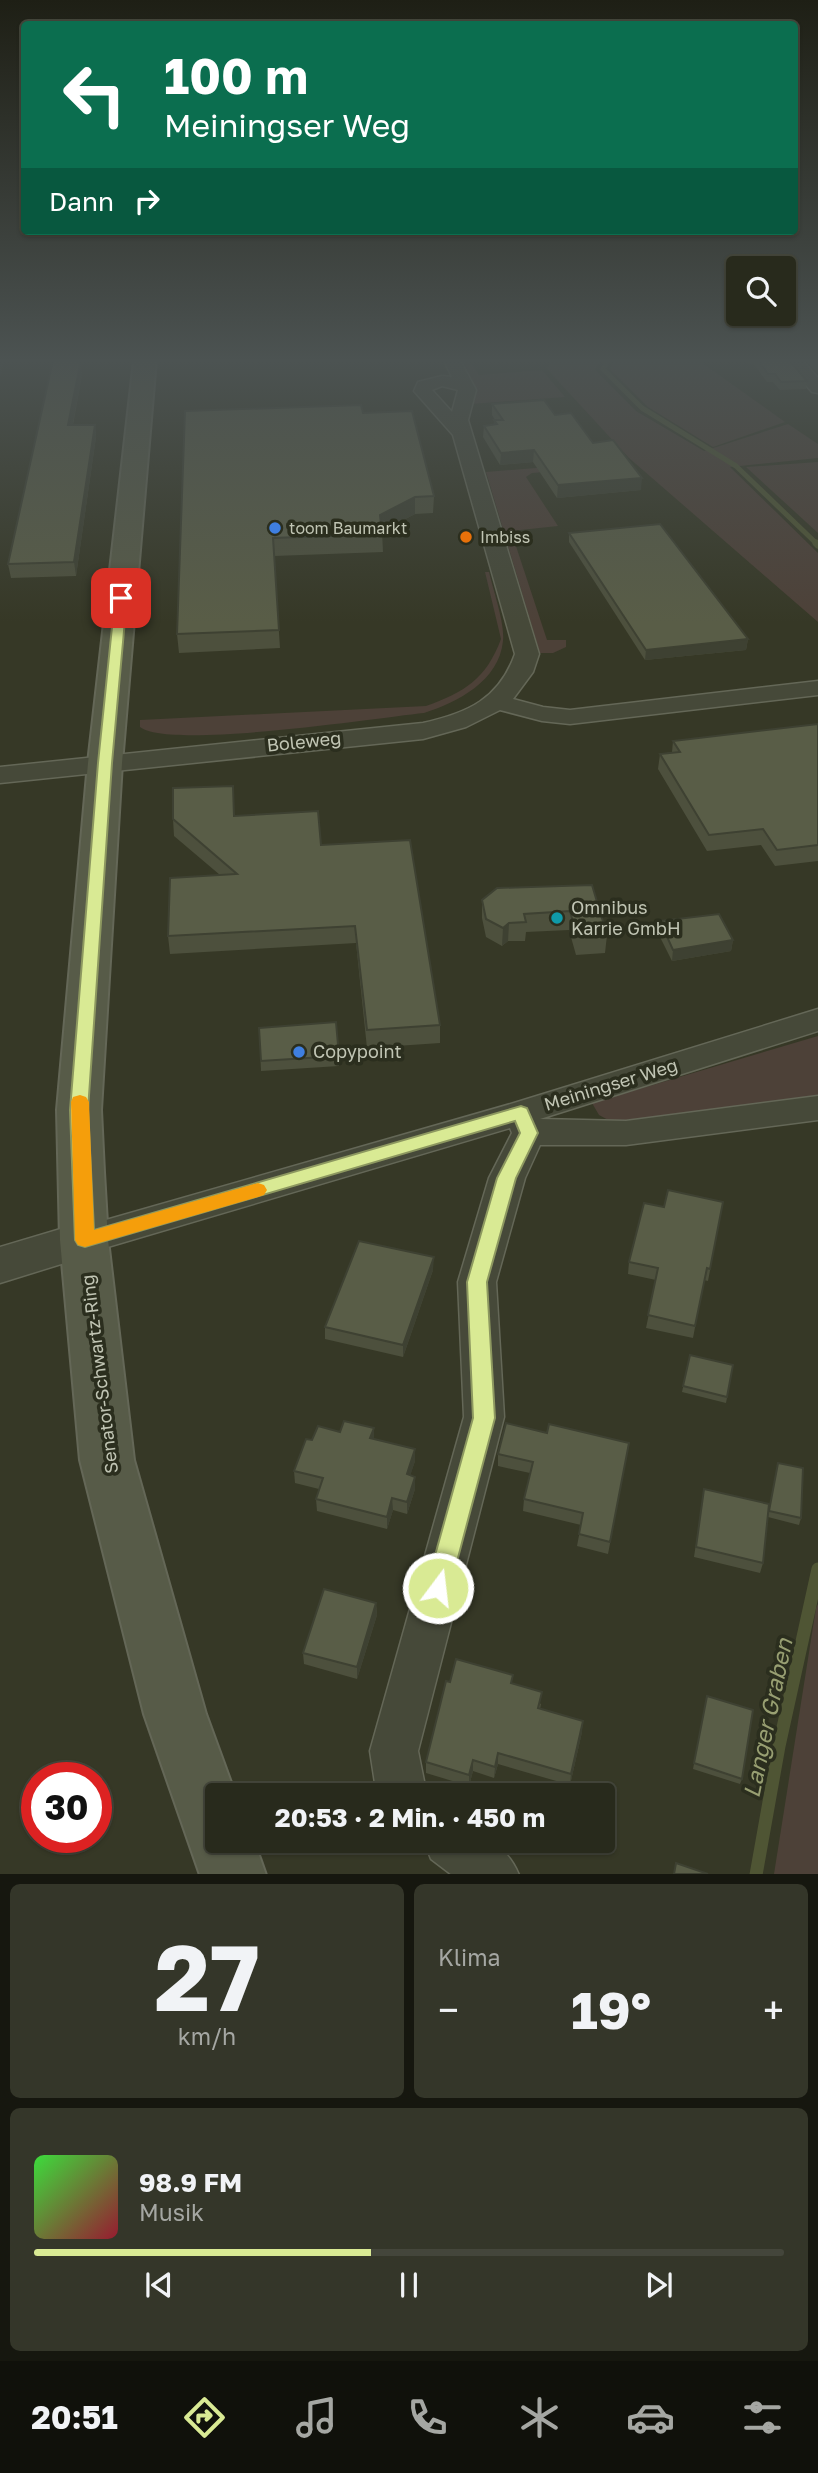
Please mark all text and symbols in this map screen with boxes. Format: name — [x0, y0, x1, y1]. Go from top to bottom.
text: 100 m — [164, 46, 308, 105]
icon: left — [49, 49, 140, 140]
text: Meiningser Weg — [164, 106, 410, 144]
icon: right — [128, 182, 166, 220]
text: Dann — [49, 186, 114, 217]
map controls — [726, 256, 796, 326]
button: search — [726, 256, 796, 326]
place label: toom Baumarkt — [289, 518, 407, 538]
marker: toom Baumarkt — [267, 520, 283, 536]
place label: Imbiss — [480, 527, 530, 547]
marker: Imbiss — [458, 529, 474, 545]
pin — [91, 568, 151, 628]
icon: arrive — [102, 579, 140, 617]
street label: Boleweg — [266, 726, 342, 756]
place label: Omnibus Karrie GmbH — [571, 896, 681, 939]
marker: Omnibus Karrie GmbH — [549, 910, 565, 926]
place label: Copypoint — [313, 1040, 402, 1062]
marker: Copypoint — [291, 1044, 307, 1060]
street label: Meiningser Weg — [541, 1053, 680, 1115]
street label: Senator-Schwartz-Ring — [76, 1273, 122, 1475]
position arrow — [401, 1551, 475, 1625]
water label: Langer Graben — [736, 1635, 798, 1800]
speed limit sign: 30 — [21, 1762, 112, 1853]
text: 20:53 · 2 Min. · 450 m — [275, 1802, 545, 1833]
text: 27 — [154, 1922, 260, 2031]
text: Klima — [438, 1943, 501, 1971]
text: 19° — [571, 1978, 651, 2040]
text: − — [438, 1987, 459, 2032]
text: + — [763, 1987, 784, 2032]
text: km/h — [178, 2022, 236, 2050]
text: 98.9 FM — [139, 2167, 242, 2198]
text: Musik — [139, 2198, 204, 2226]
icon: previous — [140, 2266, 178, 2304]
icon: pause — [390, 2266, 428, 2304]
icon: next — [640, 2266, 678, 2304]
icon: directions — [180, 2393, 229, 2442]
icon: music — [292, 2393, 341, 2442]
icon: phone — [403, 2393, 452, 2442]
icon: climate — [515, 2393, 564, 2442]
icon: car — [626, 2393, 675, 2442]
icon: filters — [738, 2393, 787, 2442]
text: 20:51 — [31, 2398, 118, 2436]

